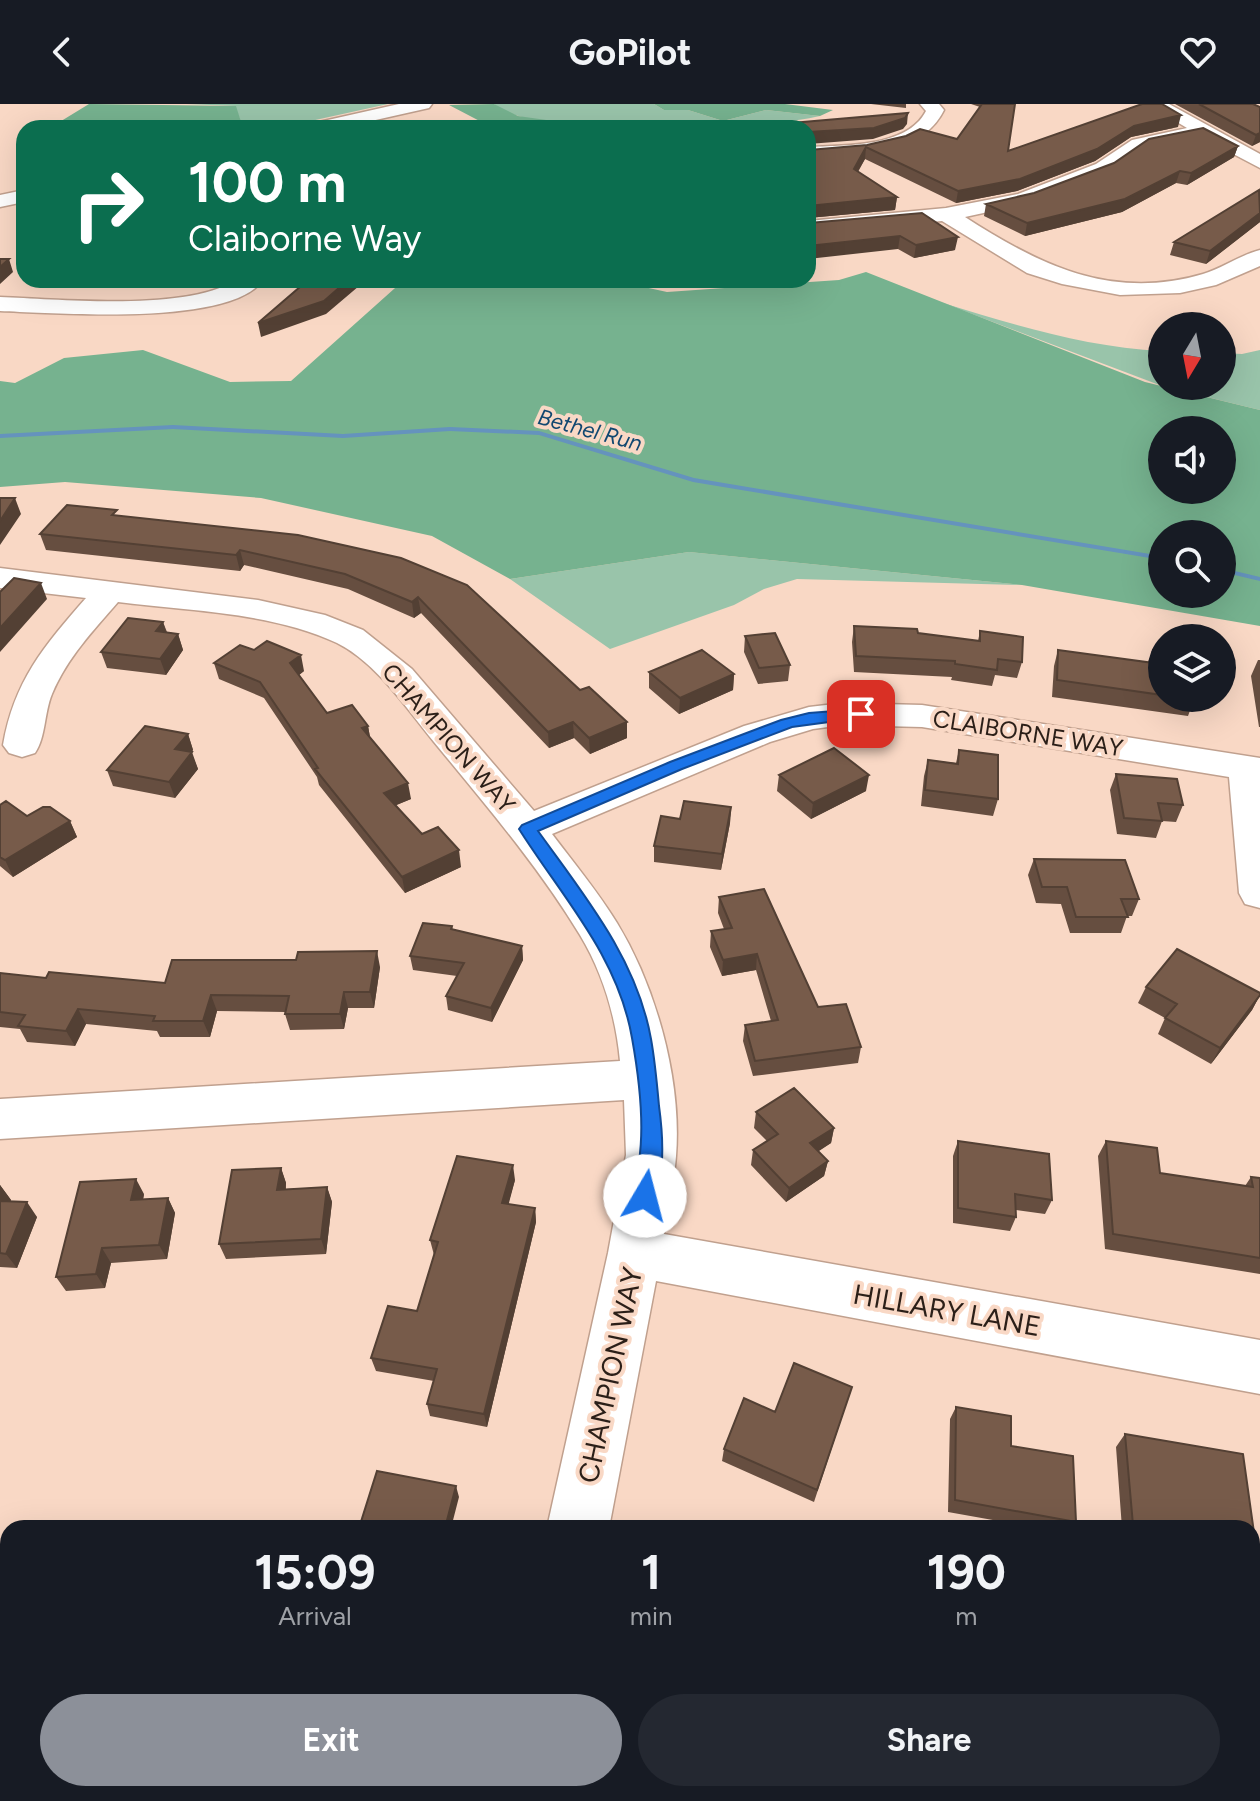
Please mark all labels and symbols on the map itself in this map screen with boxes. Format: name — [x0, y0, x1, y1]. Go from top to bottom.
north arrow — [1148, 312, 1236, 400]
water label: Bethel Run — [535, 403, 645, 457]
street label: CHAMPION WAY — [376, 657, 522, 819]
pin — [827, 680, 895, 748]
street label: CLAIBORNE WAY — [931, 704, 1126, 762]
position arrow — [603, 1154, 687, 1238]
street label: CHAMPION WAY — [571, 1264, 649, 1486]
street label: HILLARY LANE — [851, 1277, 1043, 1343]

